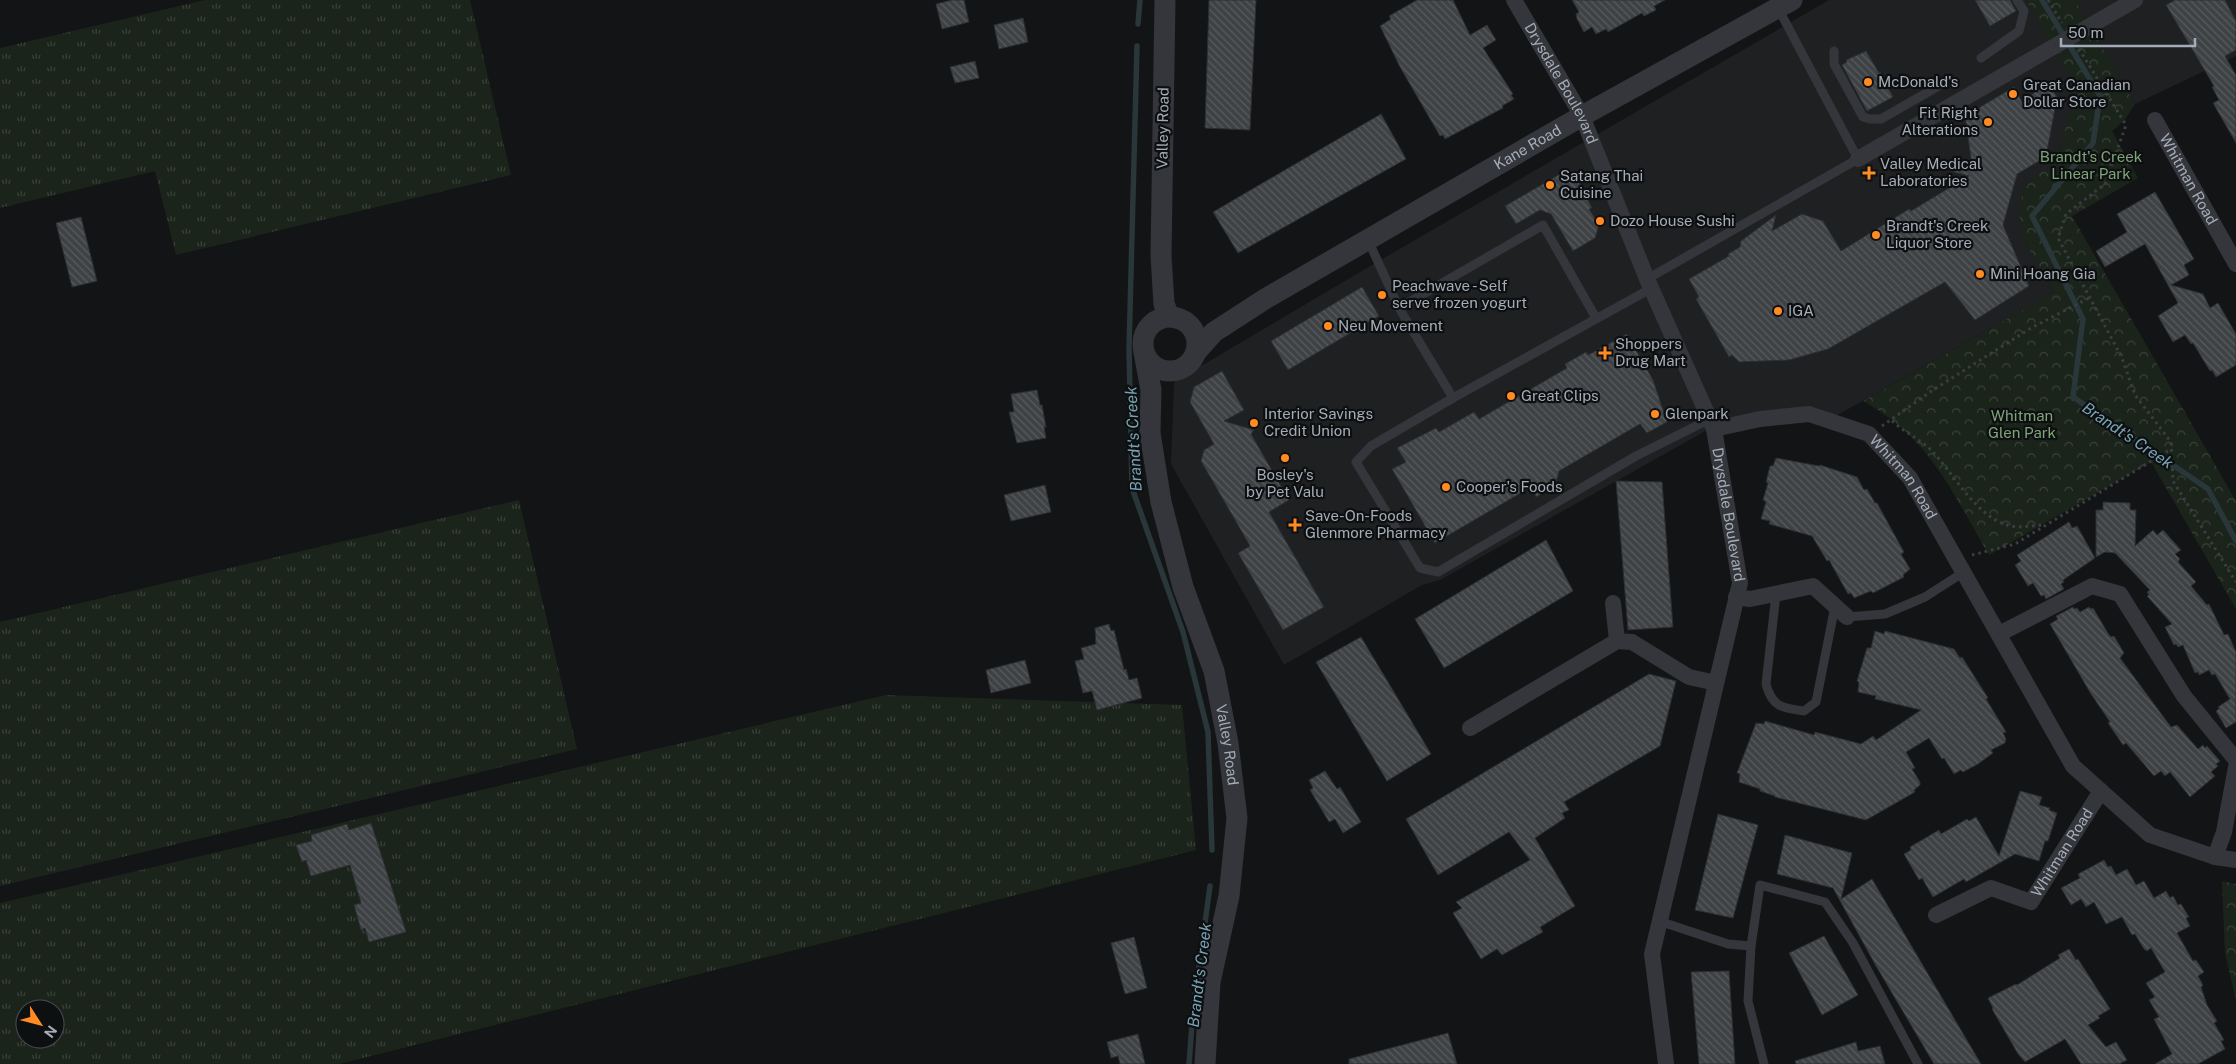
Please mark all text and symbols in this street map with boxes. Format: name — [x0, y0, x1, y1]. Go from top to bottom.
scale bar — [2061, 15, 2195, 47]
street label: Drysdale Boulevard — [1521, 20, 1601, 146]
text: 50 m — [2068, 24, 2103, 41]
place label: McDonald's — [1878, 73, 1958, 90]
marker: McDonald's — [1862, 76, 1874, 88]
place label: Great Canadian Dollar Store — [2023, 76, 2131, 110]
street label: Valley Road — [1153, 87, 1172, 169]
marker: Great Canadian Dollar Store — [2007, 88, 2019, 100]
place label: Fit Right Alterations — [1901, 104, 1978, 138]
marker: Fit Right Alterations — [1982, 116, 1994, 128]
street label: Kane Road — [1491, 121, 1564, 173]
street label: Whitman Road — [2156, 131, 2221, 227]
park label: Brandt's Creek Linear Park — [2040, 148, 2142, 182]
place label: Valley Medical Laboratories — [1880, 155, 1982, 189]
marker: Valley Medical Laboratories — [1862, 166, 1876, 180]
place label: Satang Thai Cuisine — [1560, 167, 1643, 201]
marker: Satang Thai Cuisine — [1544, 179, 1556, 191]
place label: Dozo House Sushi — [1610, 212, 1735, 229]
marker: Dozo House Sushi — [1594, 215, 1606, 227]
place label: Brandt's Creek Liquor Store — [1886, 217, 1988, 251]
marker: Brandt's Creek Liquor Store — [1870, 229, 1882, 241]
place label: Mini Hoang Gia — [1990, 265, 2096, 282]
marker: Mini Hoang Gia — [1974, 268, 1986, 280]
place label: Peachwave - Self serve frozen yogurt — [1392, 277, 1527, 311]
marker: Peachwave - Self serve frozen yogurt — [1376, 289, 1388, 301]
place label: IGA — [1788, 302, 1814, 319]
marker: IGA — [1772, 305, 1784, 317]
place label: Neu Movement — [1338, 317, 1443, 334]
marker: Neu Movement — [1322, 320, 1334, 332]
place label: Shoppers Drug Mart — [1615, 335, 1686, 369]
marker: Shoppers Drug Mart — [1599, 347, 1611, 359]
water label: Brandt's Creek — [1121, 385, 1146, 492]
place label: Great Clips — [1521, 387, 1599, 404]
marker: Great Clips — [1505, 390, 1517, 402]
water label: Brandt's Creek — [2079, 398, 2177, 473]
place label: Interior Savings Credit Union — [1264, 405, 1373, 439]
place label: Glenpark — [1665, 405, 1729, 422]
park label: Whitman Glen Park — [1988, 407, 2056, 441]
marker: Glenpark — [1649, 408, 1661, 420]
marker: Interior Savings Credit Union — [1248, 417, 1260, 429]
street label: Whitman Road — [1866, 431, 1941, 522]
street label: Drysdale Boulevard — [1709, 446, 1749, 583]
marker: Bosley's by Pet Valu — [1279, 452, 1291, 464]
place label: Bosley's by Pet Valu — [1246, 466, 1324, 500]
place label: Cooper's Foods — [1456, 478, 1563, 495]
marker: Cooper's Foods — [1440, 481, 1452, 493]
place label: Save-On-Foods Glenmore Pharmacy — [1305, 507, 1446, 541]
marker: Save-On-Foods Glenmore Pharmacy — [1289, 519, 1301, 531]
street label: Valley Road — [1213, 703, 1242, 786]
street label: Whitman Road — [2027, 805, 2096, 900]
water label: Brandt's Creek — [1184, 921, 1215, 1029]
north arrow — [15, 999, 65, 1049]
text: N — [41, 1023, 60, 1041]

